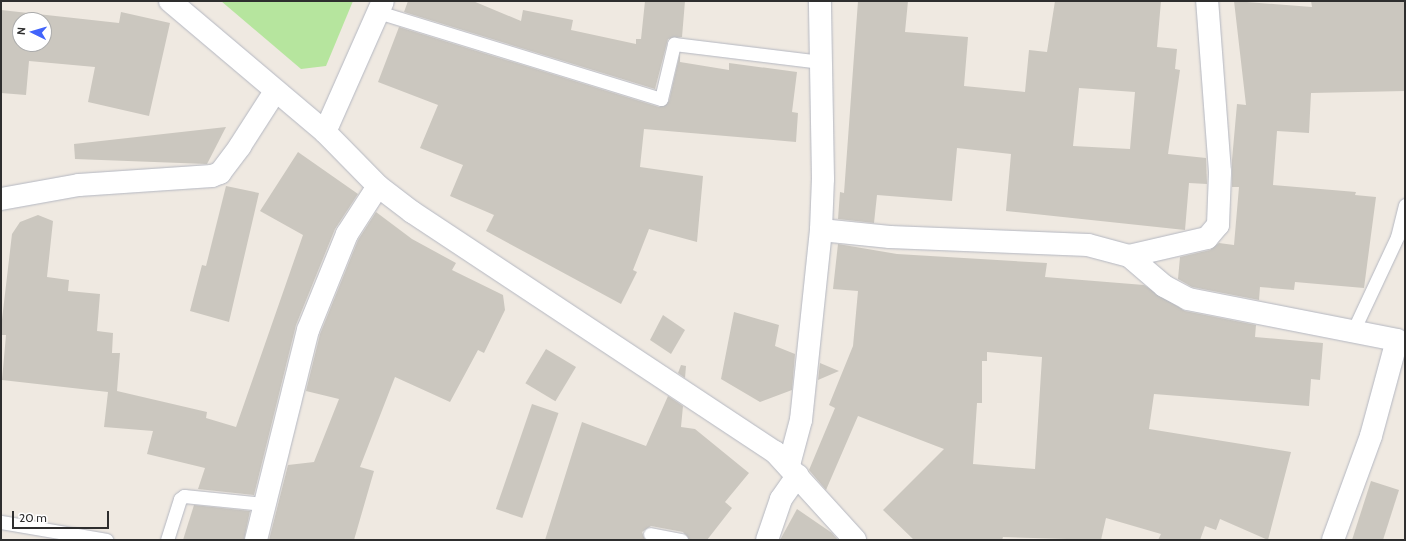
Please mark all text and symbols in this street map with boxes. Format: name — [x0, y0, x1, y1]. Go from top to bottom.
north arrow — [12, 12, 52, 52]
text: N — [14, 27, 28, 36]
scale bar — [14, 503, 111, 529]
text: 20 m — [19, 510, 47, 525]

